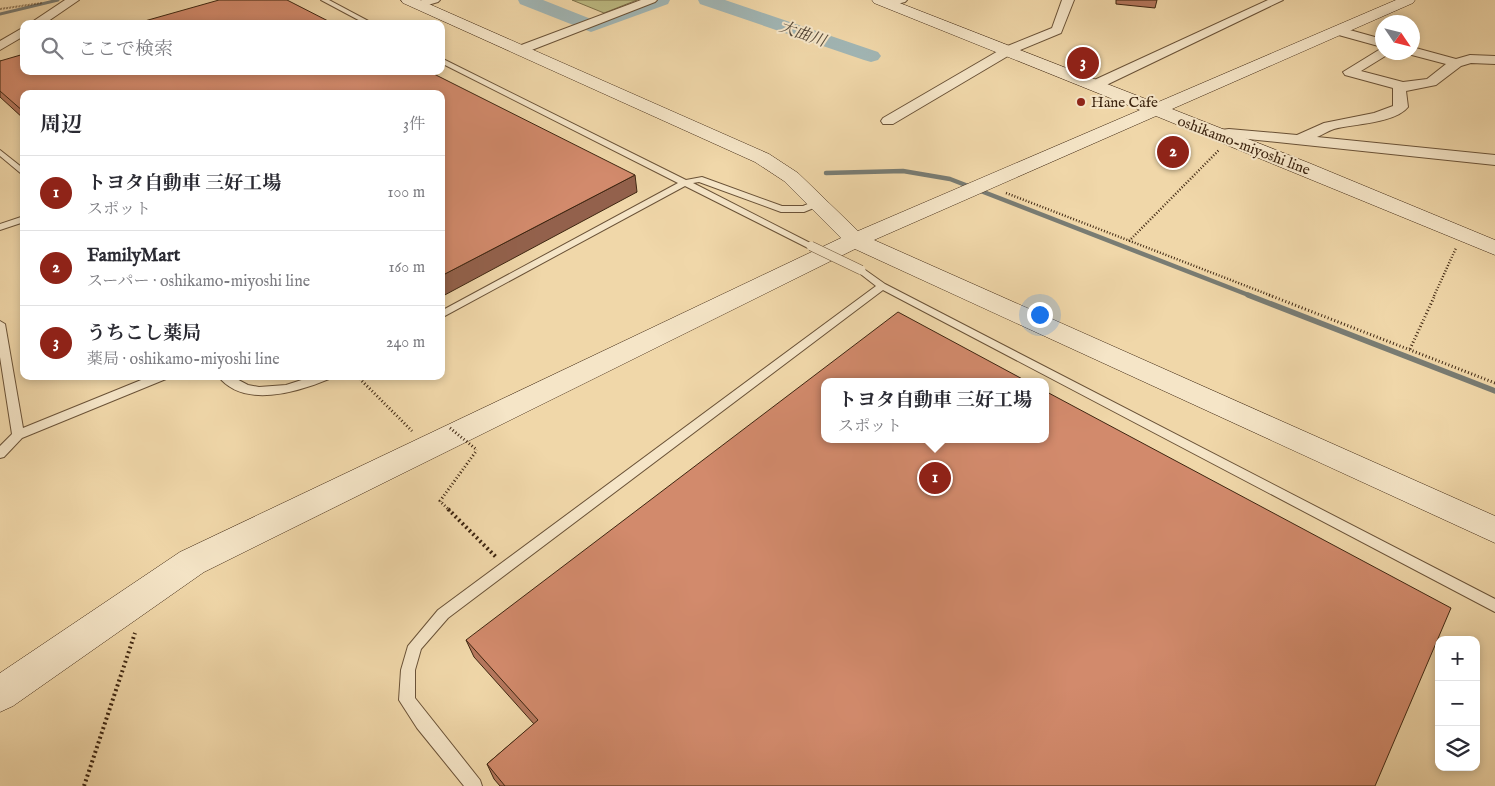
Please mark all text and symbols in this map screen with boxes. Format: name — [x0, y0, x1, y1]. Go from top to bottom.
north arrow — [1375, 15, 1420, 60]
water label: 大曲川 — [776, 18, 830, 53]
search box — [20, 20, 445, 75]
icon: search — [38, 34, 66, 62]
text: ここで検索 — [78, 38, 173, 62]
pin: 3 — [1067, 44, 1099, 82]
place label: Hane Cafe — [1091, 93, 1158, 112]
marker: Hane Cafe — [1075, 96, 1087, 108]
street label: oshikamo-miyoshi line — [1175, 111, 1313, 180]
text: 周辺 — [40, 112, 82, 139]
text: 3件 — [403, 115, 425, 135]
pin: 2 — [1157, 133, 1189, 171]
text: トヨタ自動車 三好工場 — [87, 172, 281, 196]
text: 1 — [53, 183, 59, 203]
text: 100 m — [388, 183, 425, 203]
text: スポット — [87, 200, 151, 220]
text: FamilyMart — [87, 244, 180, 268]
text: 2 — [52, 258, 60, 278]
text: 160 m — [389, 258, 425, 278]
text: スーパー · oshikamo-miyoshi line — [87, 272, 310, 292]
your location — [1027, 302, 1053, 328]
text: うちこし薬局 — [87, 322, 201, 346]
text: 3 — [53, 333, 59, 353]
text: 240 m — [386, 333, 425, 353]
text: 薬局 · oshikamo-miyoshi line — [87, 350, 280, 370]
popup — [821, 378, 1049, 443]
text: トヨタ自動車 三好工場 — [838, 389, 1032, 413]
text: スポット — [838, 417, 902, 437]
pin: 1 — [919, 459, 951, 497]
map controls — [1435, 636, 1480, 771]
button: + — [1435, 636, 1480, 681]
button: − — [1435, 681, 1480, 726]
button: layers — [1435, 726, 1480, 771]

